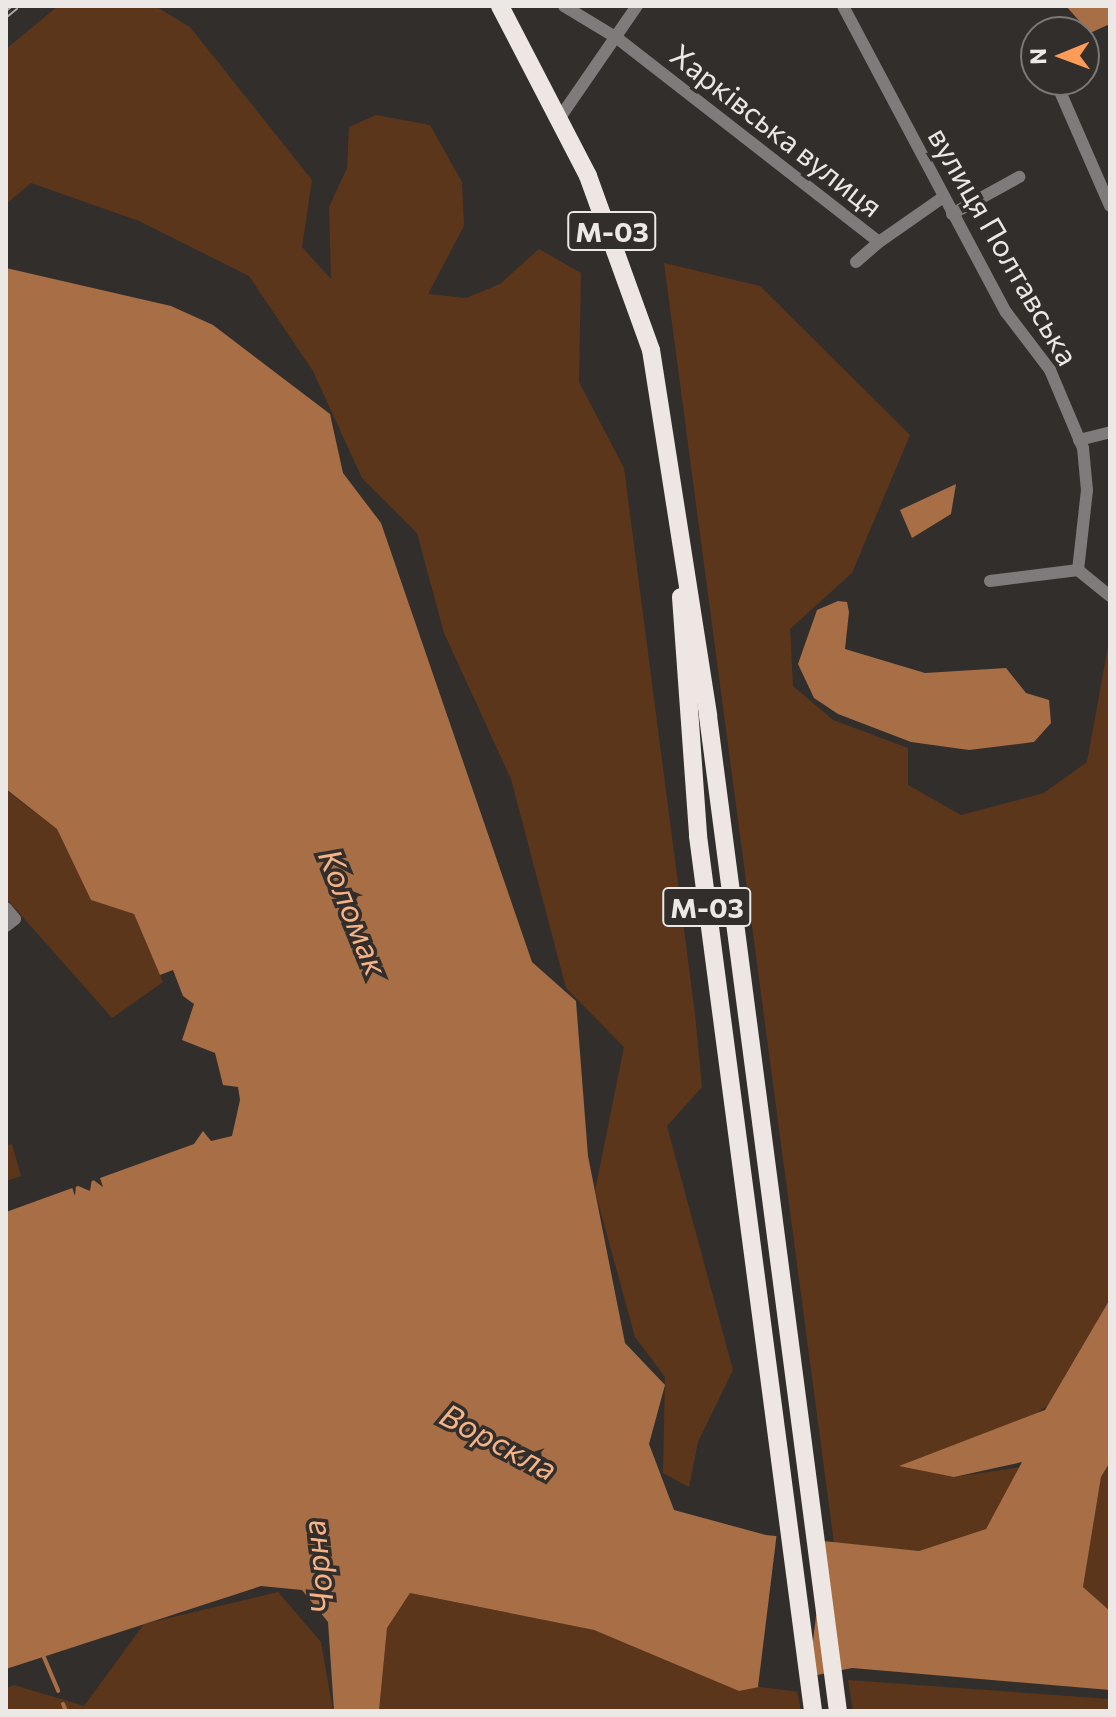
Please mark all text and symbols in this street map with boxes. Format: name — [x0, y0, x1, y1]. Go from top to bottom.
north arrow — [1020, 16, 1100, 96]
street label: Харківська вулиця — [664, 36, 890, 224]
text: N — [1024, 48, 1051, 65]
street label: вулиця Полтавська — [921, 121, 1087, 371]
road number: М-03 — [566, 207, 658, 255]
water label: Коломак — [311, 843, 397, 981]
road number: М-03 — [661, 883, 753, 931]
water label: Ворскла — [434, 1394, 564, 1488]
water label: Чорна — [293, 1518, 341, 1616]

